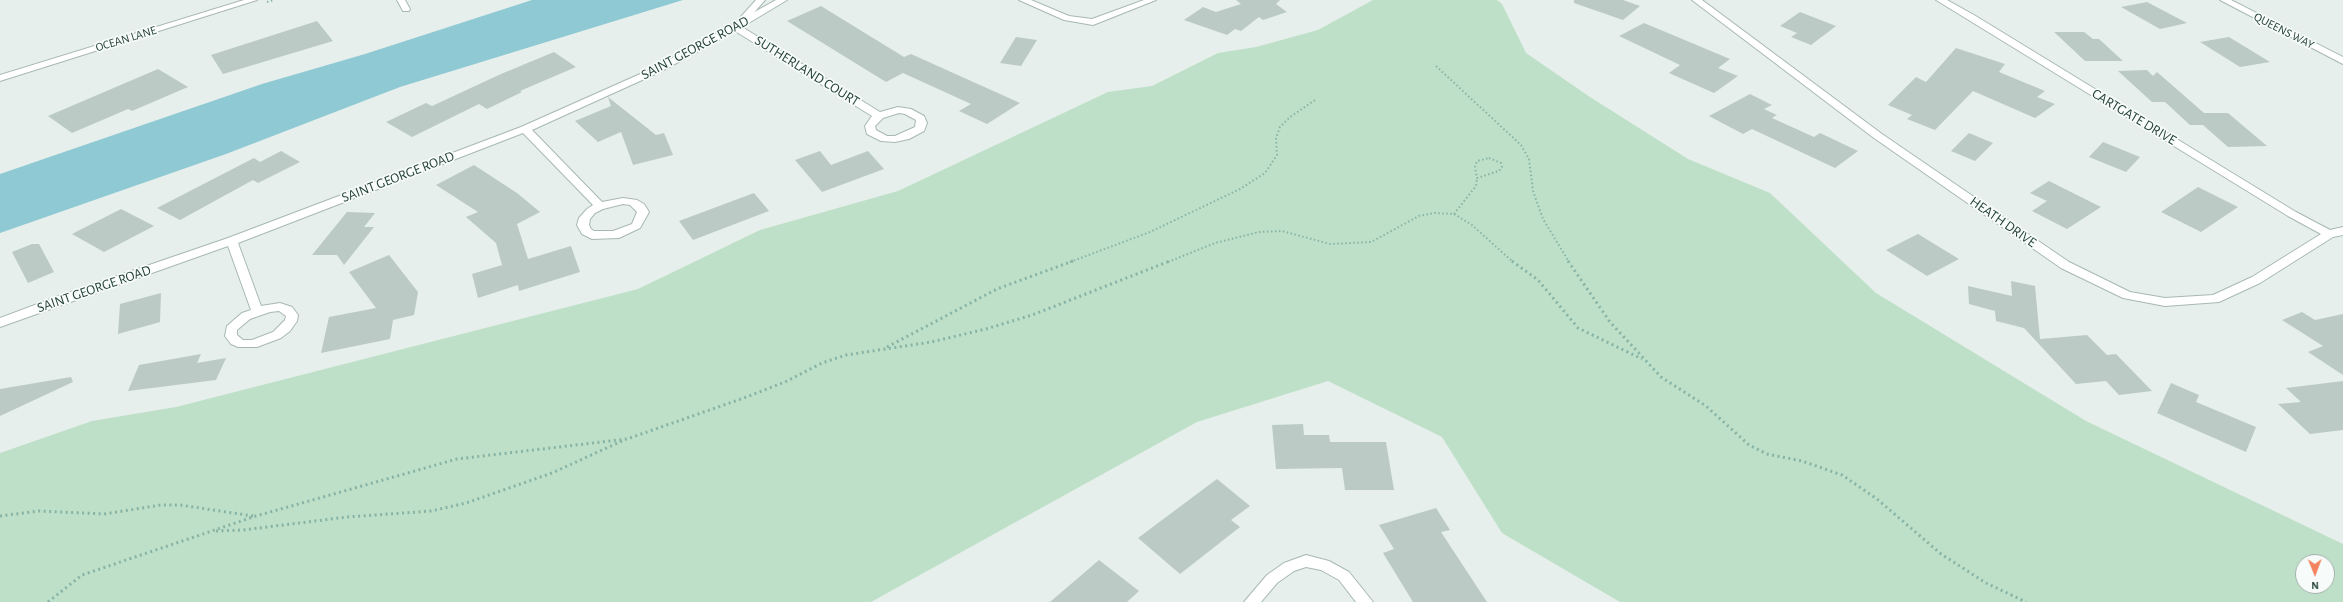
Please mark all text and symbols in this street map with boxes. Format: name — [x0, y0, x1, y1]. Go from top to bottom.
street label: QUEENS WAY — [2251, 10, 2317, 52]
street label: SAINT GEORGE ROAD — [638, 13, 752, 83]
street label: OCEAN LANE — [94, 23, 158, 55]
street label: SUTHERLAND COURT — [752, 32, 862, 110]
street label: CARTGATE DRIVE — [2089, 85, 2179, 149]
street label: SAINT GEORGE ROAD — [339, 148, 457, 206]
street label: HEATH DRIVE — [1966, 193, 2040, 251]
street label: SAINT GEORGE ROAD — [35, 262, 153, 316]
north arrow — [2295, 554, 2335, 594]
text: N — [2311, 580, 2319, 591]

